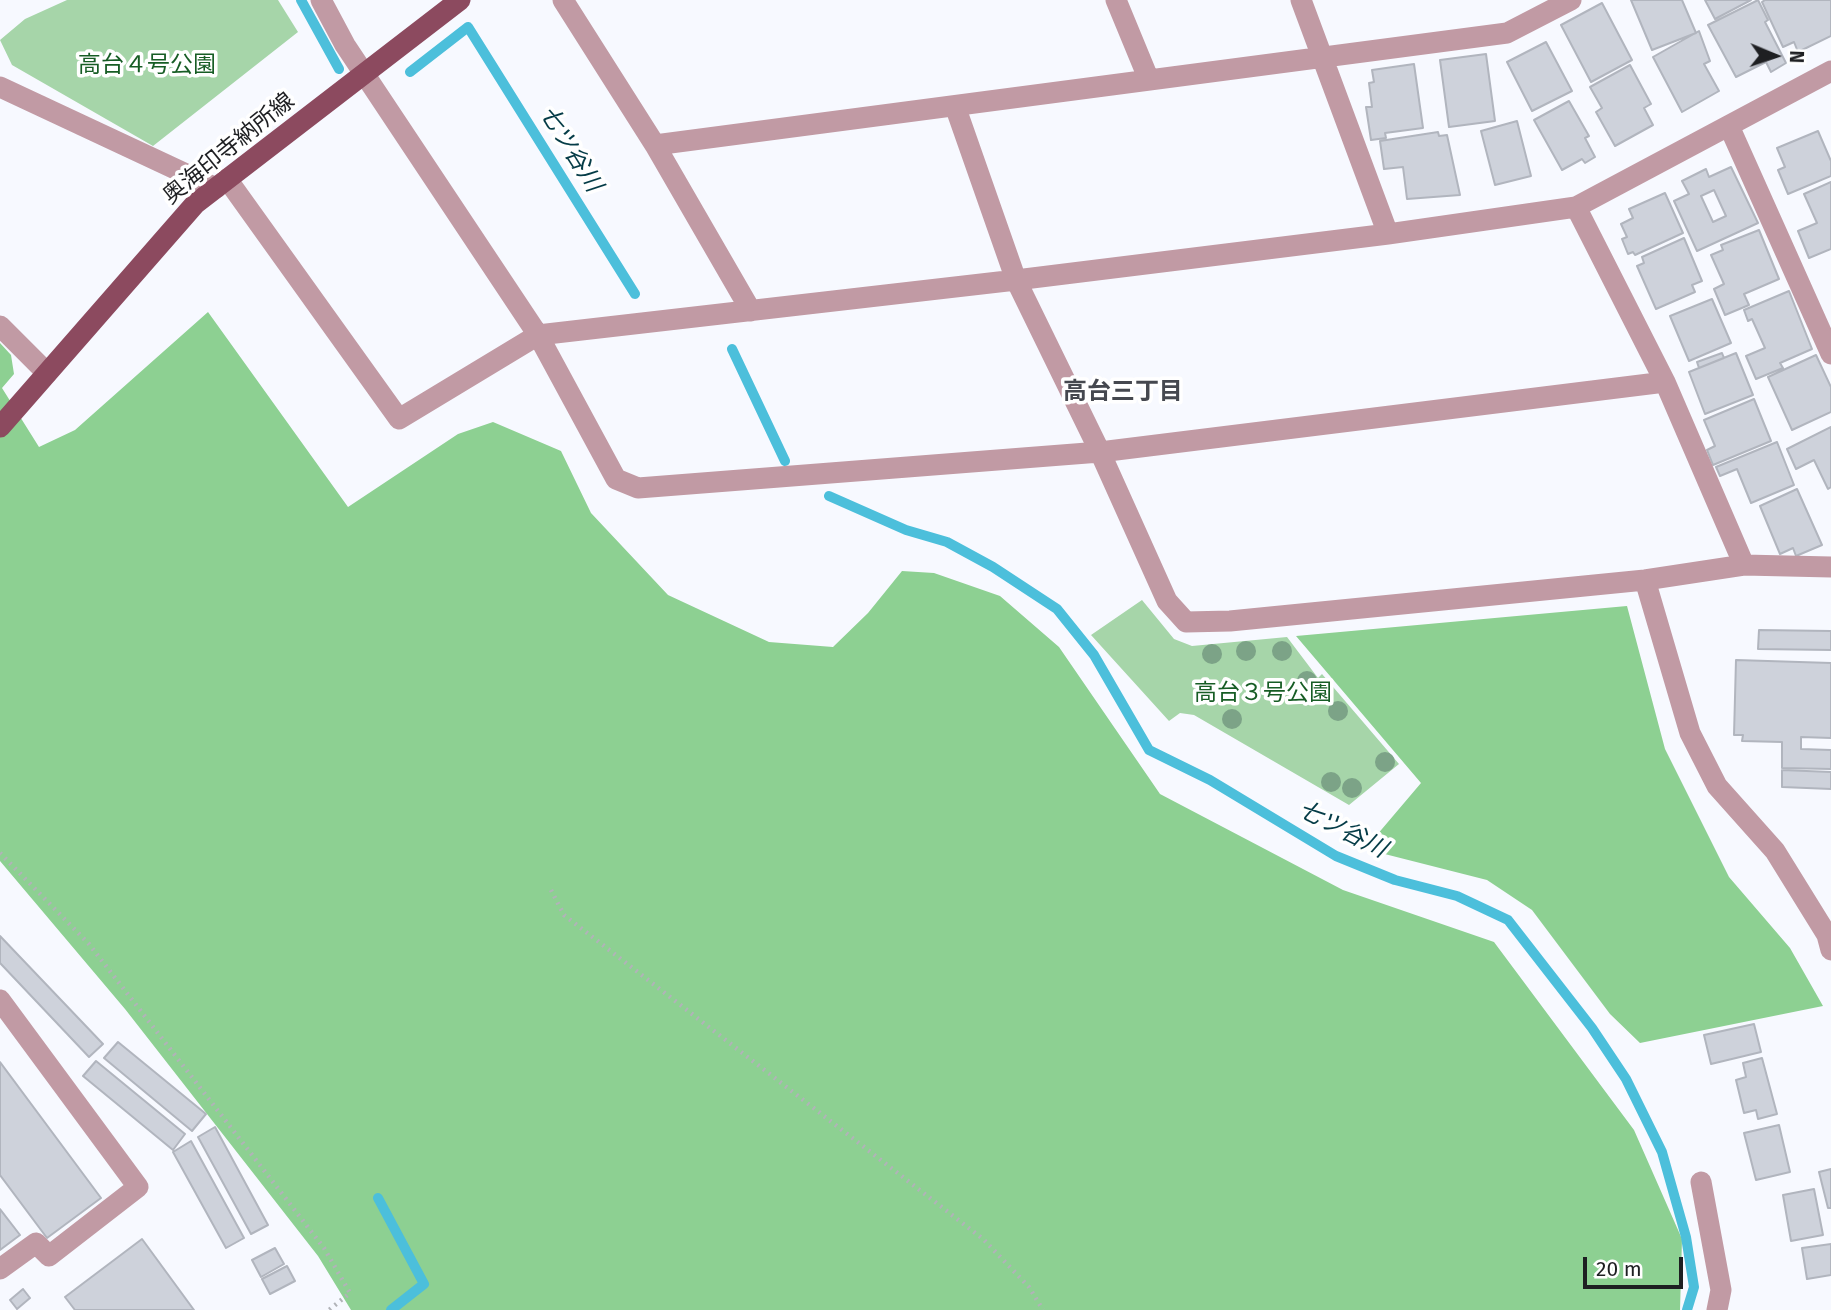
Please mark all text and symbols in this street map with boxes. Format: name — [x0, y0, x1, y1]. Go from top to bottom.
north arrow — [1740, 21, 1810, 91]
text: N — [1785, 50, 1808, 63]
park label: 高台４号公園 — [78, 52, 216, 80]
street label: 奥海印寺納所線 — [158, 88, 300, 210]
water label: 七ツ谷川 — [532, 101, 608, 197]
district label: 高台三丁目 — [1063, 378, 1183, 406]
park label: 高台３号公園 — [1194, 680, 1332, 708]
water label: 七ツ谷川 — [1293, 795, 1391, 865]
scale bar — [1586, 1244, 1686, 1288]
text: 20 m — [1596, 1256, 1642, 1282]

